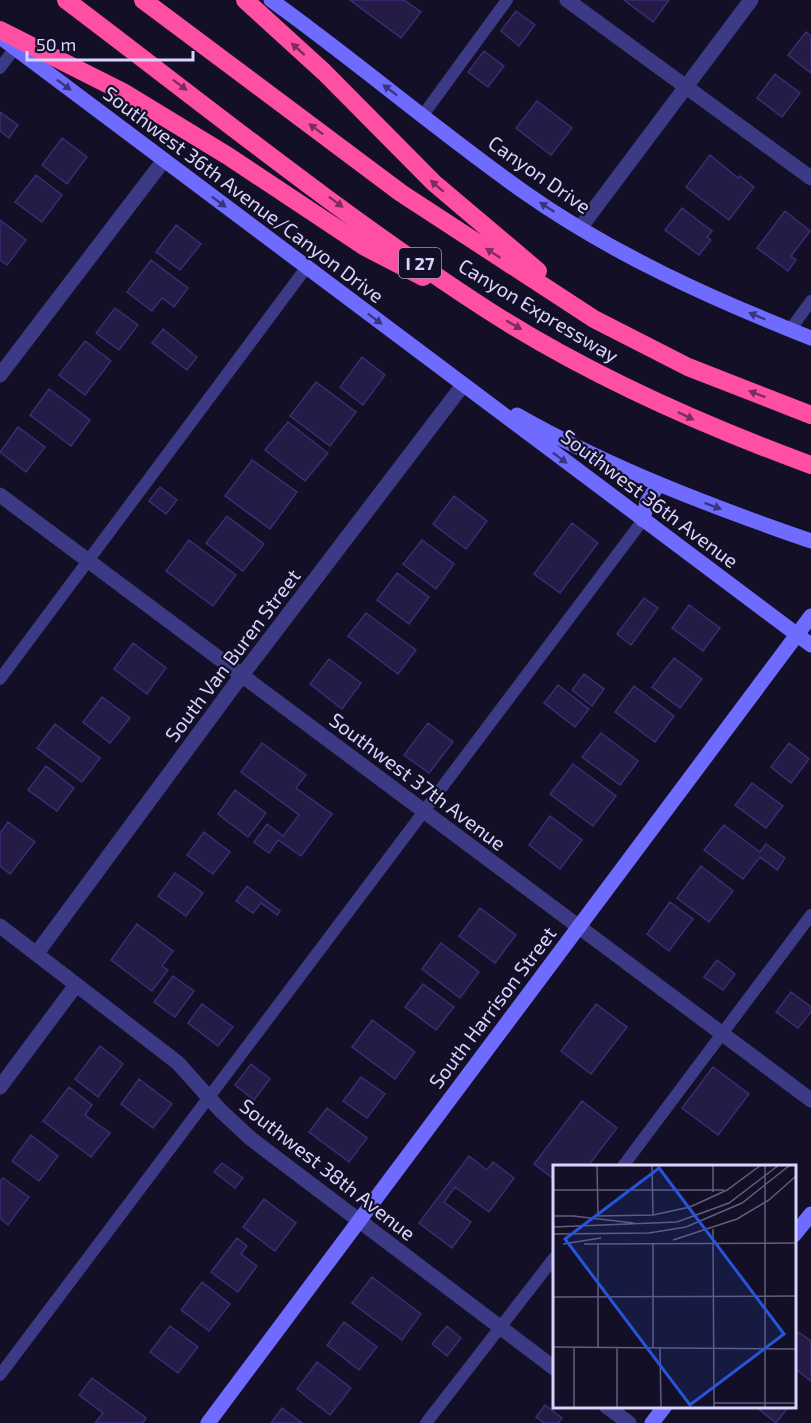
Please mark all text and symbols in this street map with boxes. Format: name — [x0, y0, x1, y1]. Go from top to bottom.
scale bar — [27, 24, 194, 62]
text: 50 m — [36, 33, 76, 55]
one-way arrow — [291, 42, 306, 56]
one-way arrow — [56, 78, 71, 90]
one-way arrow — [172, 79, 187, 91]
street label: Southwest 36th Avenue/Canyon Drive — [99, 81, 389, 307]
one-way arrow — [383, 85, 398, 97]
one-way arrow — [308, 124, 323, 136]
street label: Canyon Drive — [484, 130, 596, 218]
one-way arrow — [430, 180, 445, 193]
one-way arrow — [211, 196, 227, 208]
one-way arrow — [328, 196, 343, 208]
one-way arrow — [539, 201, 555, 212]
road number: I 27 — [399, 248, 441, 278]
one-way arrow — [485, 248, 501, 259]
street label: Canyon Expressway — [455, 253, 624, 367]
one-way arrow — [747, 311, 765, 321]
one-way arrow — [367, 313, 383, 326]
one-way arrow — [505, 320, 522, 330]
one-way arrow — [747, 389, 765, 399]
one-way arrow — [677, 410, 695, 420]
street label: Southwest 36th Avenue — [557, 424, 743, 572]
one-way arrow — [552, 452, 568, 464]
one-way arrow — [704, 502, 722, 511]
street label: South Van Buren Street — [159, 564, 305, 746]
street label: Southwest 37th Avenue — [325, 707, 511, 855]
street label: South Harrison Street — [423, 921, 561, 1093]
street label: Southwest 38th Avenue — [235, 1093, 421, 1245]
inset map — [553, 1165, 796, 1408]

